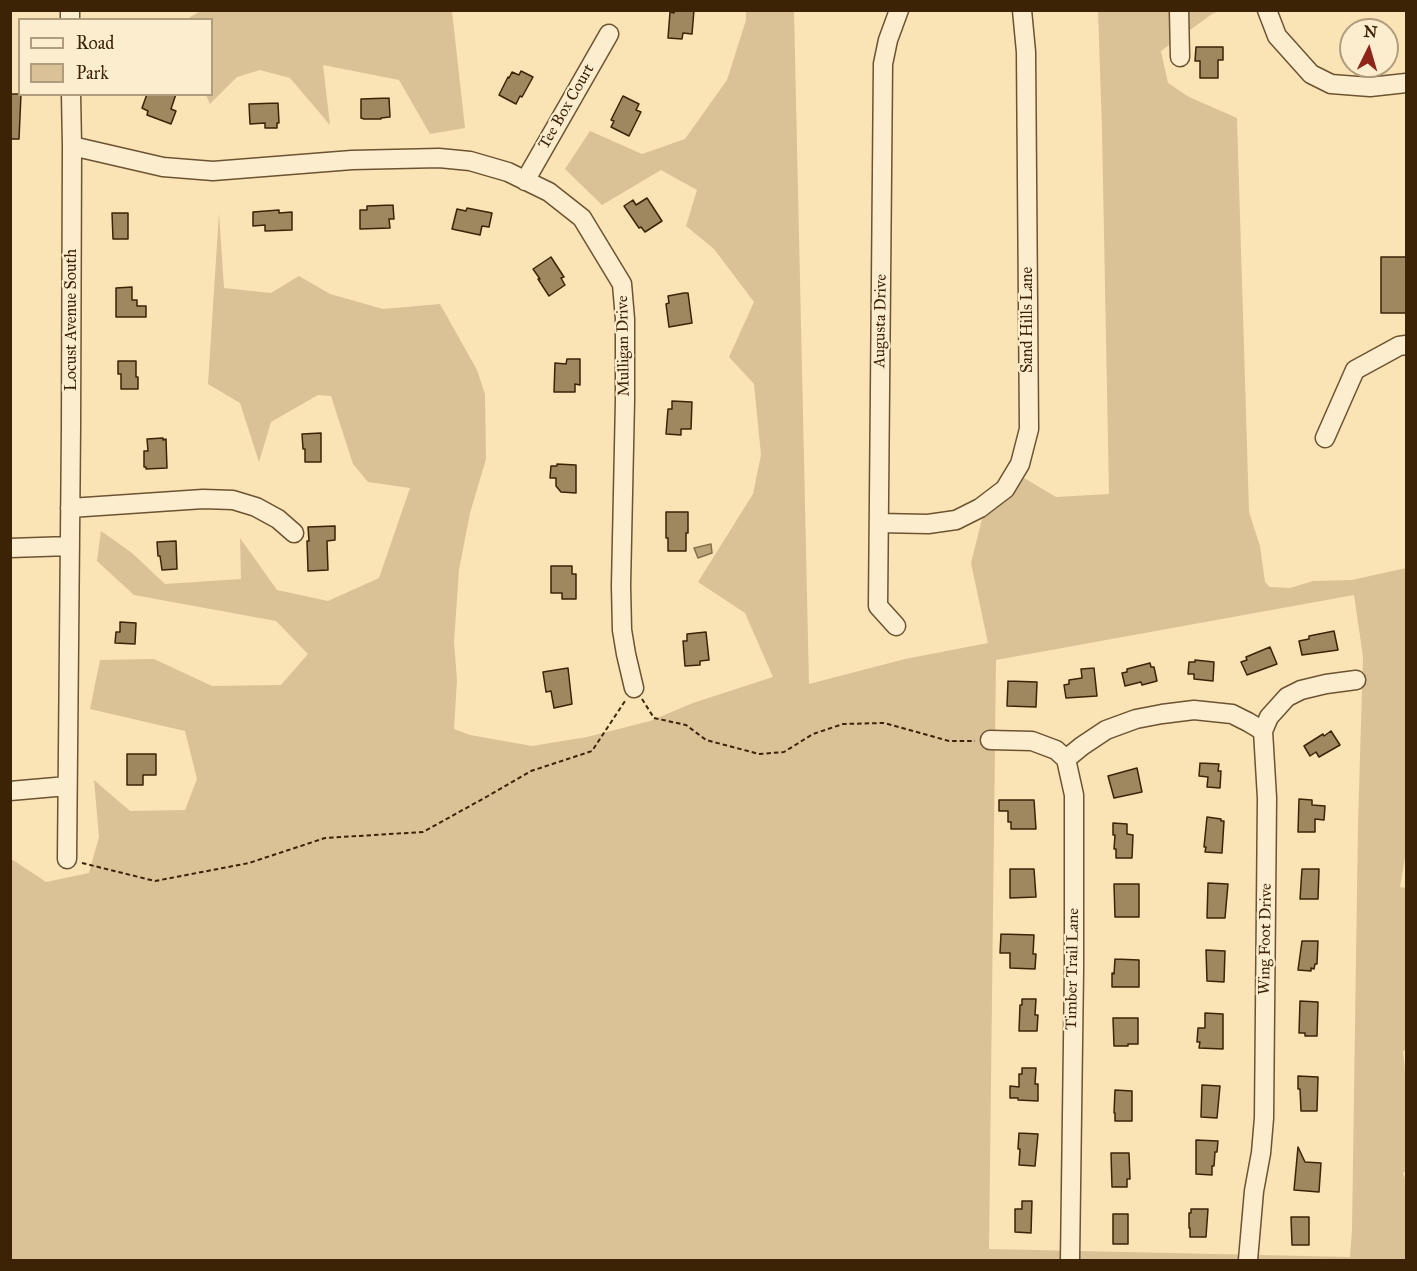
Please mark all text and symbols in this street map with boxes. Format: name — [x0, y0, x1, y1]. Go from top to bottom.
legend — [18, 18, 213, 96]
north arrow — [1339, 18, 1399, 78]
text: N — [1363, 22, 1378, 42]
text: Road — [76, 32, 114, 54]
street label: Tee Box Court — [535, 61, 599, 153]
text: Park — [76, 62, 109, 84]
street label: Locust Avenue South — [62, 249, 82, 391]
street label: Sand Hills Lane — [1018, 267, 1038, 373]
street label: Augusta Drive — [871, 274, 891, 368]
street label: Mulligan Drive — [614, 295, 634, 397]
street label: Wing Foot Drive — [1255, 883, 1277, 995]
street label: Timber Trail Lane — [1062, 908, 1084, 1030]

